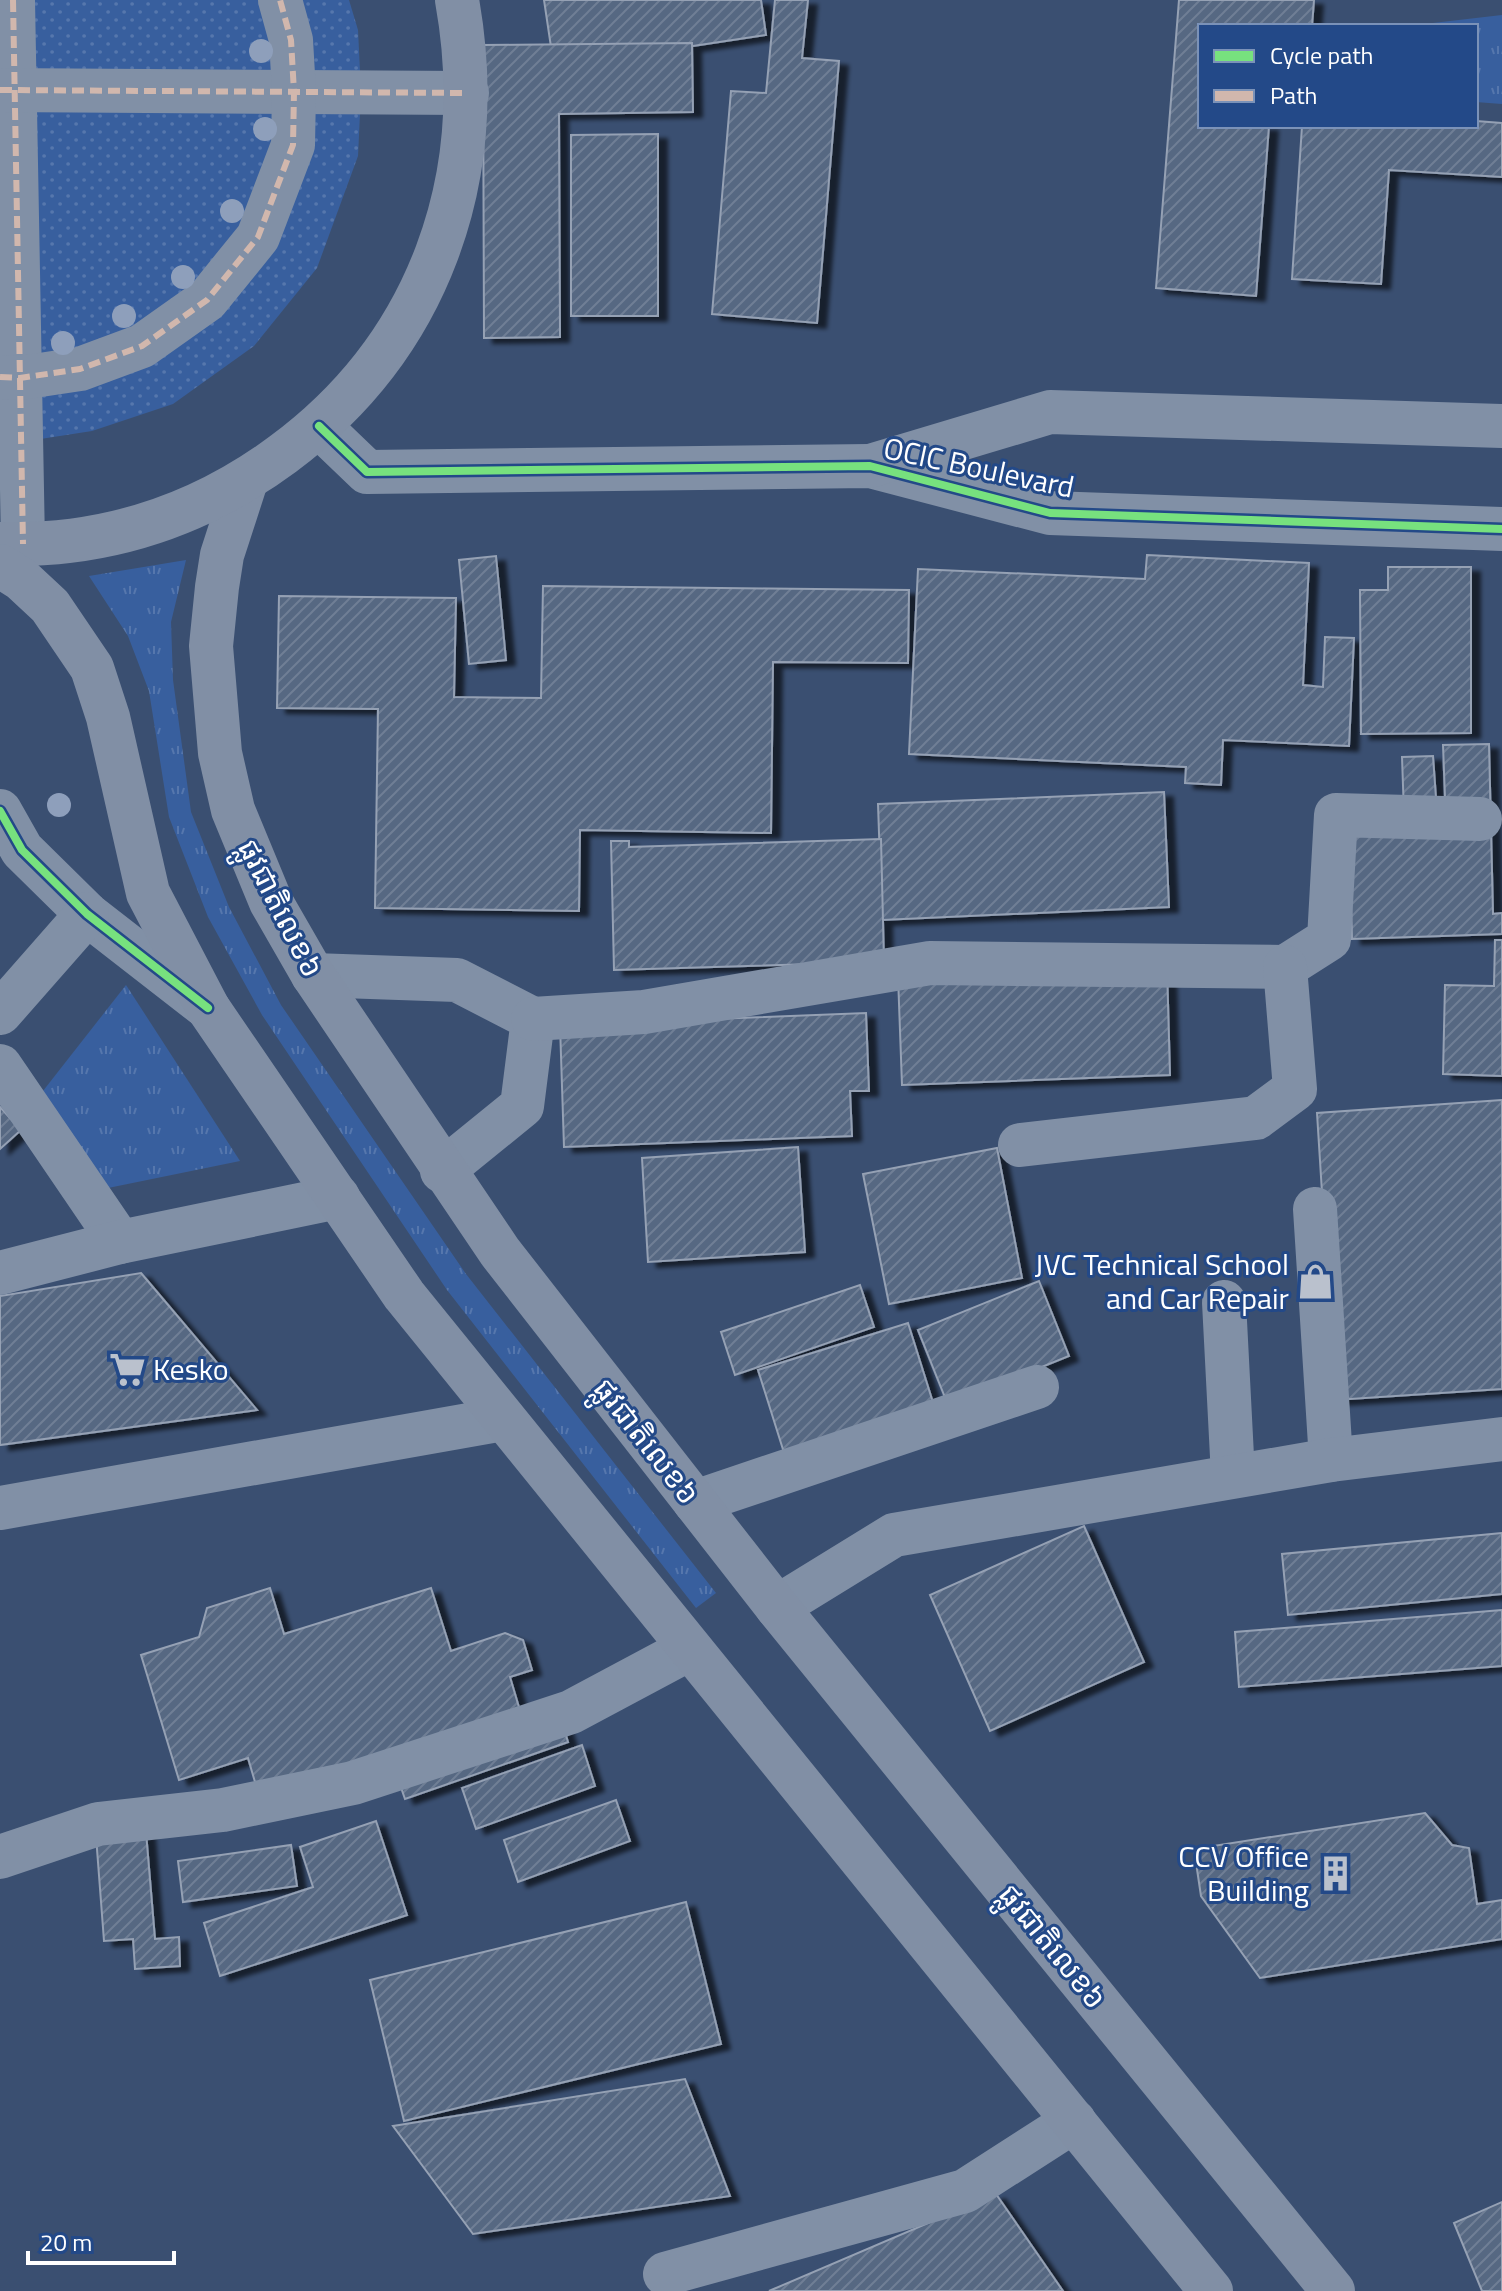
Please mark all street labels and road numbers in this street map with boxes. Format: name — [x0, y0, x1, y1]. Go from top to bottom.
street label: OCIC Boulevard — [880, 424, 1078, 510]
street label: ផ្លូវជាតិលេខ៦ — [223, 831, 336, 987]
street label: ផ្លូវជាតិលេខ៦ — [580, 1368, 711, 1517]
street label: ផ្លូវជាតិលេខ៦ — [985, 1873, 1118, 2021]

